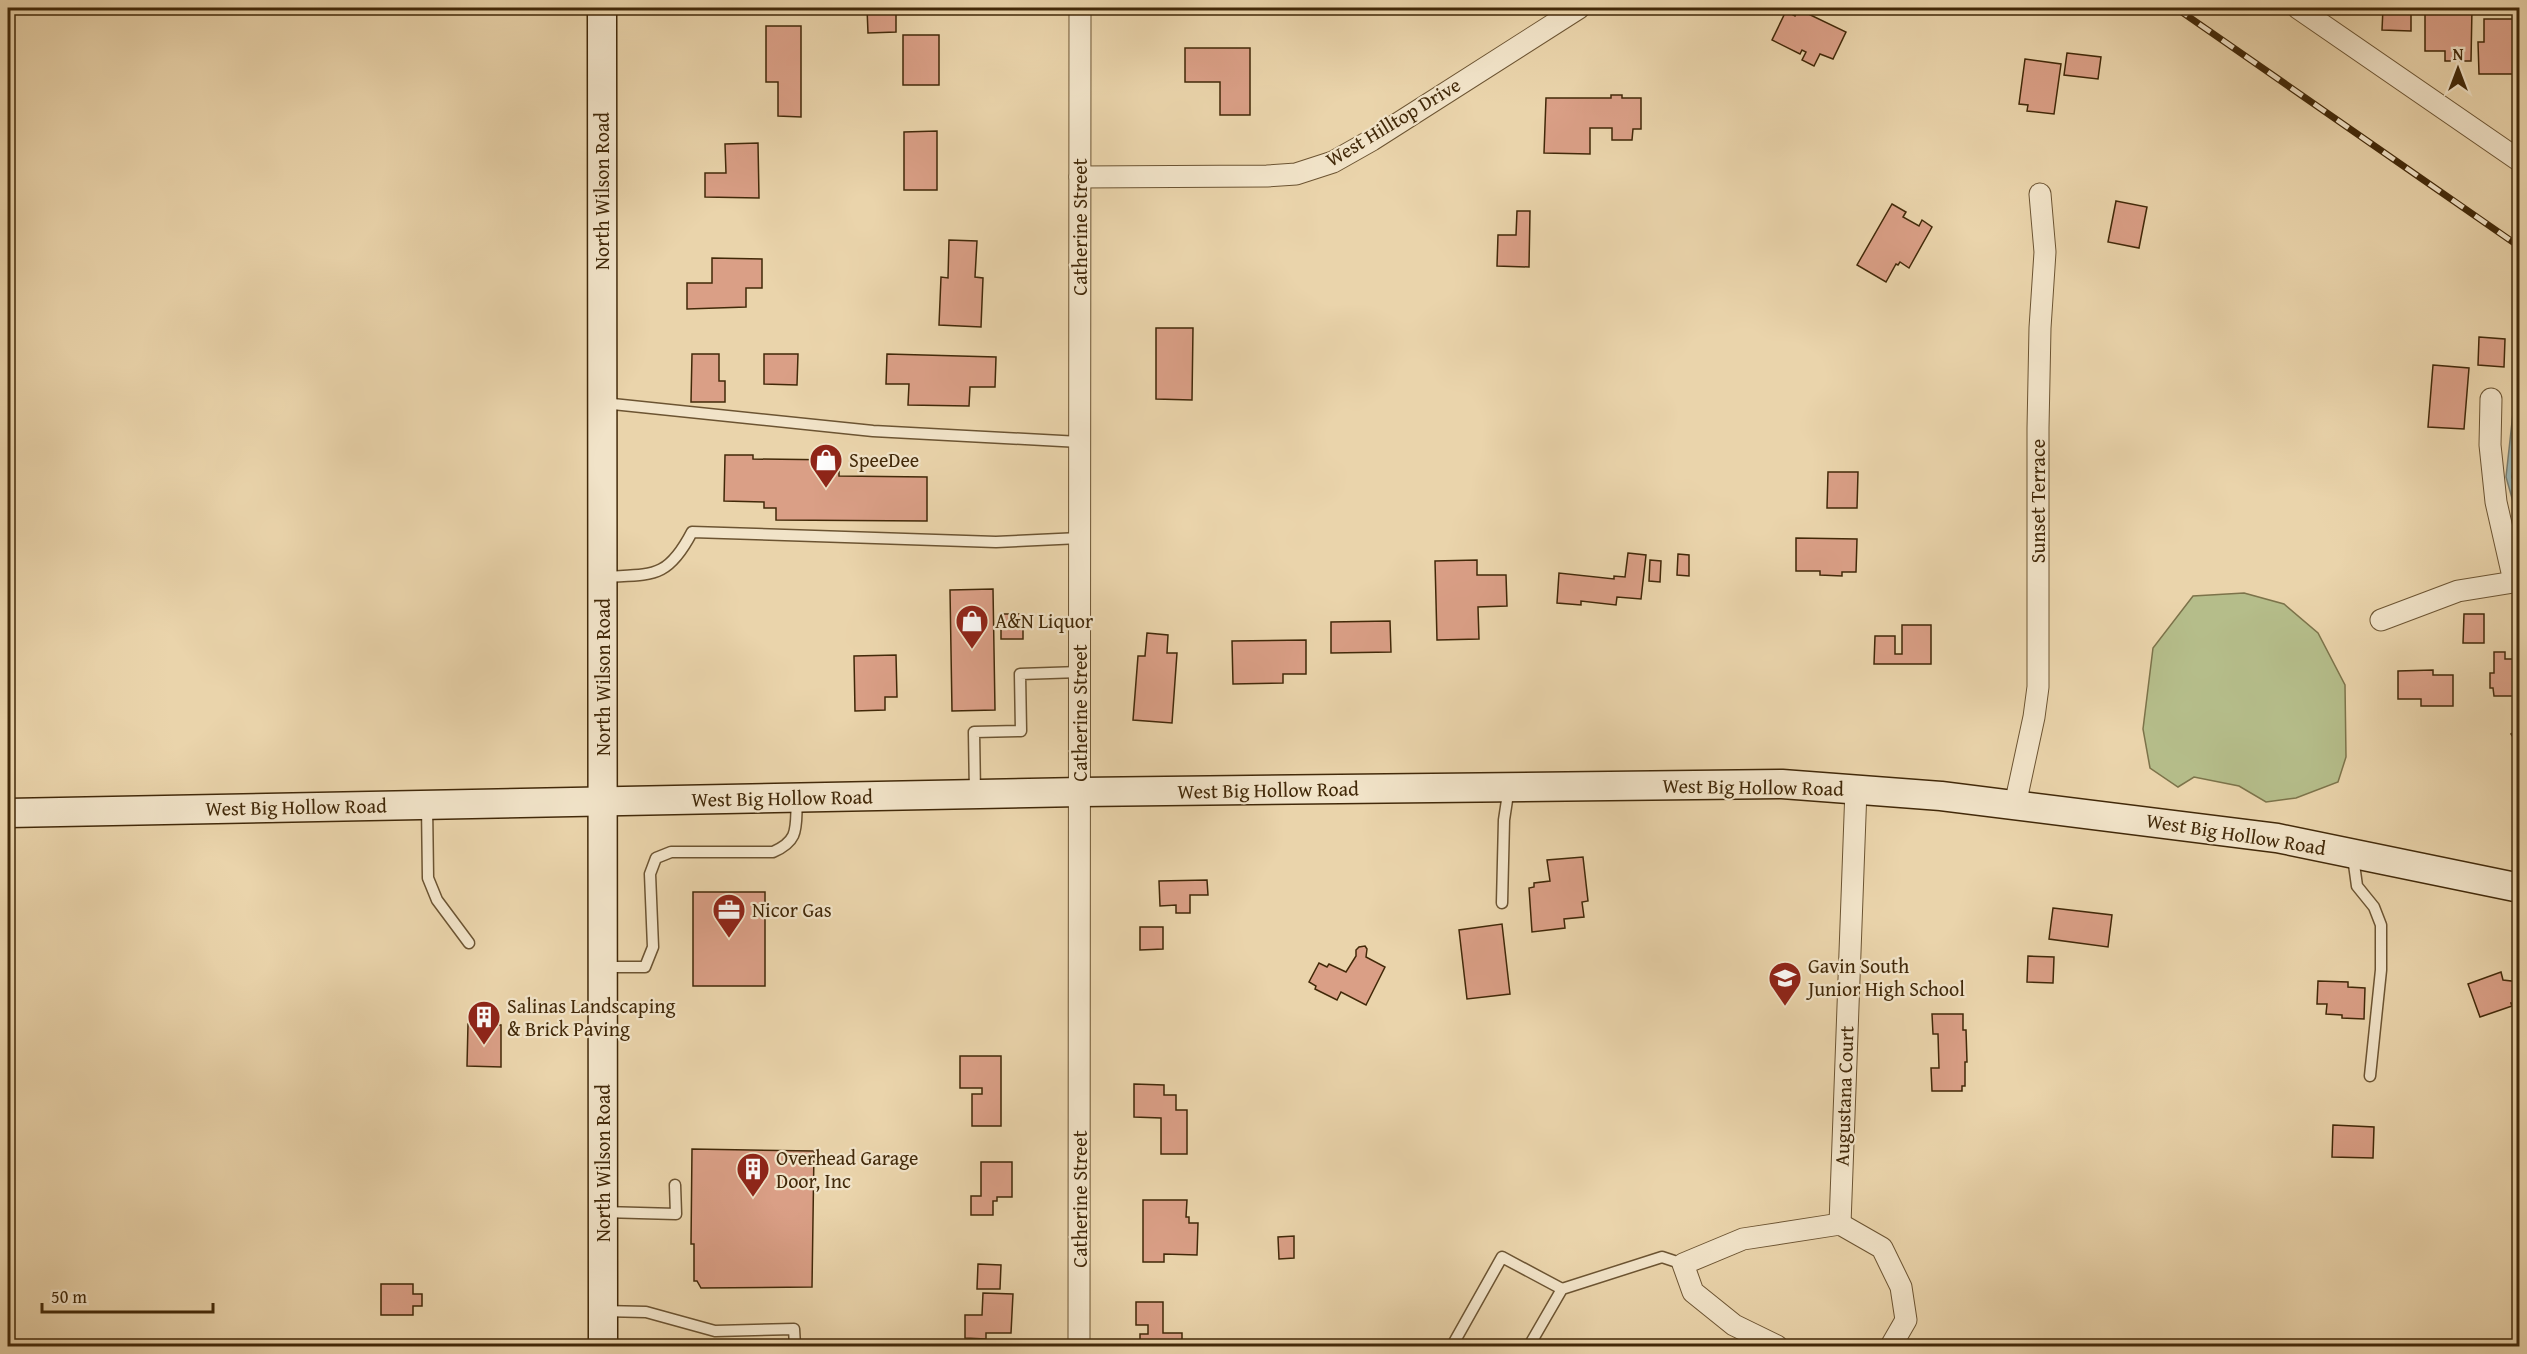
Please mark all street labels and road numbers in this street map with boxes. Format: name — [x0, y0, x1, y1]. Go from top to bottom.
street label: West Hilltop Drive — [1320, 70, 1466, 173]
street label: North Wilson Road — [587, 112, 616, 270]
street label: Catherine Street — [1065, 158, 1094, 296]
street label: Sunset Terrace — [2023, 439, 2052, 563]
street label: North Wilson Road — [588, 598, 617, 756]
street label: Catherine Street — [1065, 644, 1094, 782]
street label: West Big Hollow Road — [1662, 770, 1844, 803]
street label: West Big Hollow Road — [1177, 773, 1359, 806]
street label: West Big Hollow Road — [691, 781, 873, 814]
street label: West Big Hollow Road — [205, 790, 387, 823]
street label: West Big Hollow Road — [2144, 805, 2328, 862]
street label: Augustana Court — [1827, 1025, 1860, 1167]
street label: North Wilson Road — [588, 1084, 617, 1242]
street label: Catherine Street — [1065, 1130, 1094, 1268]

